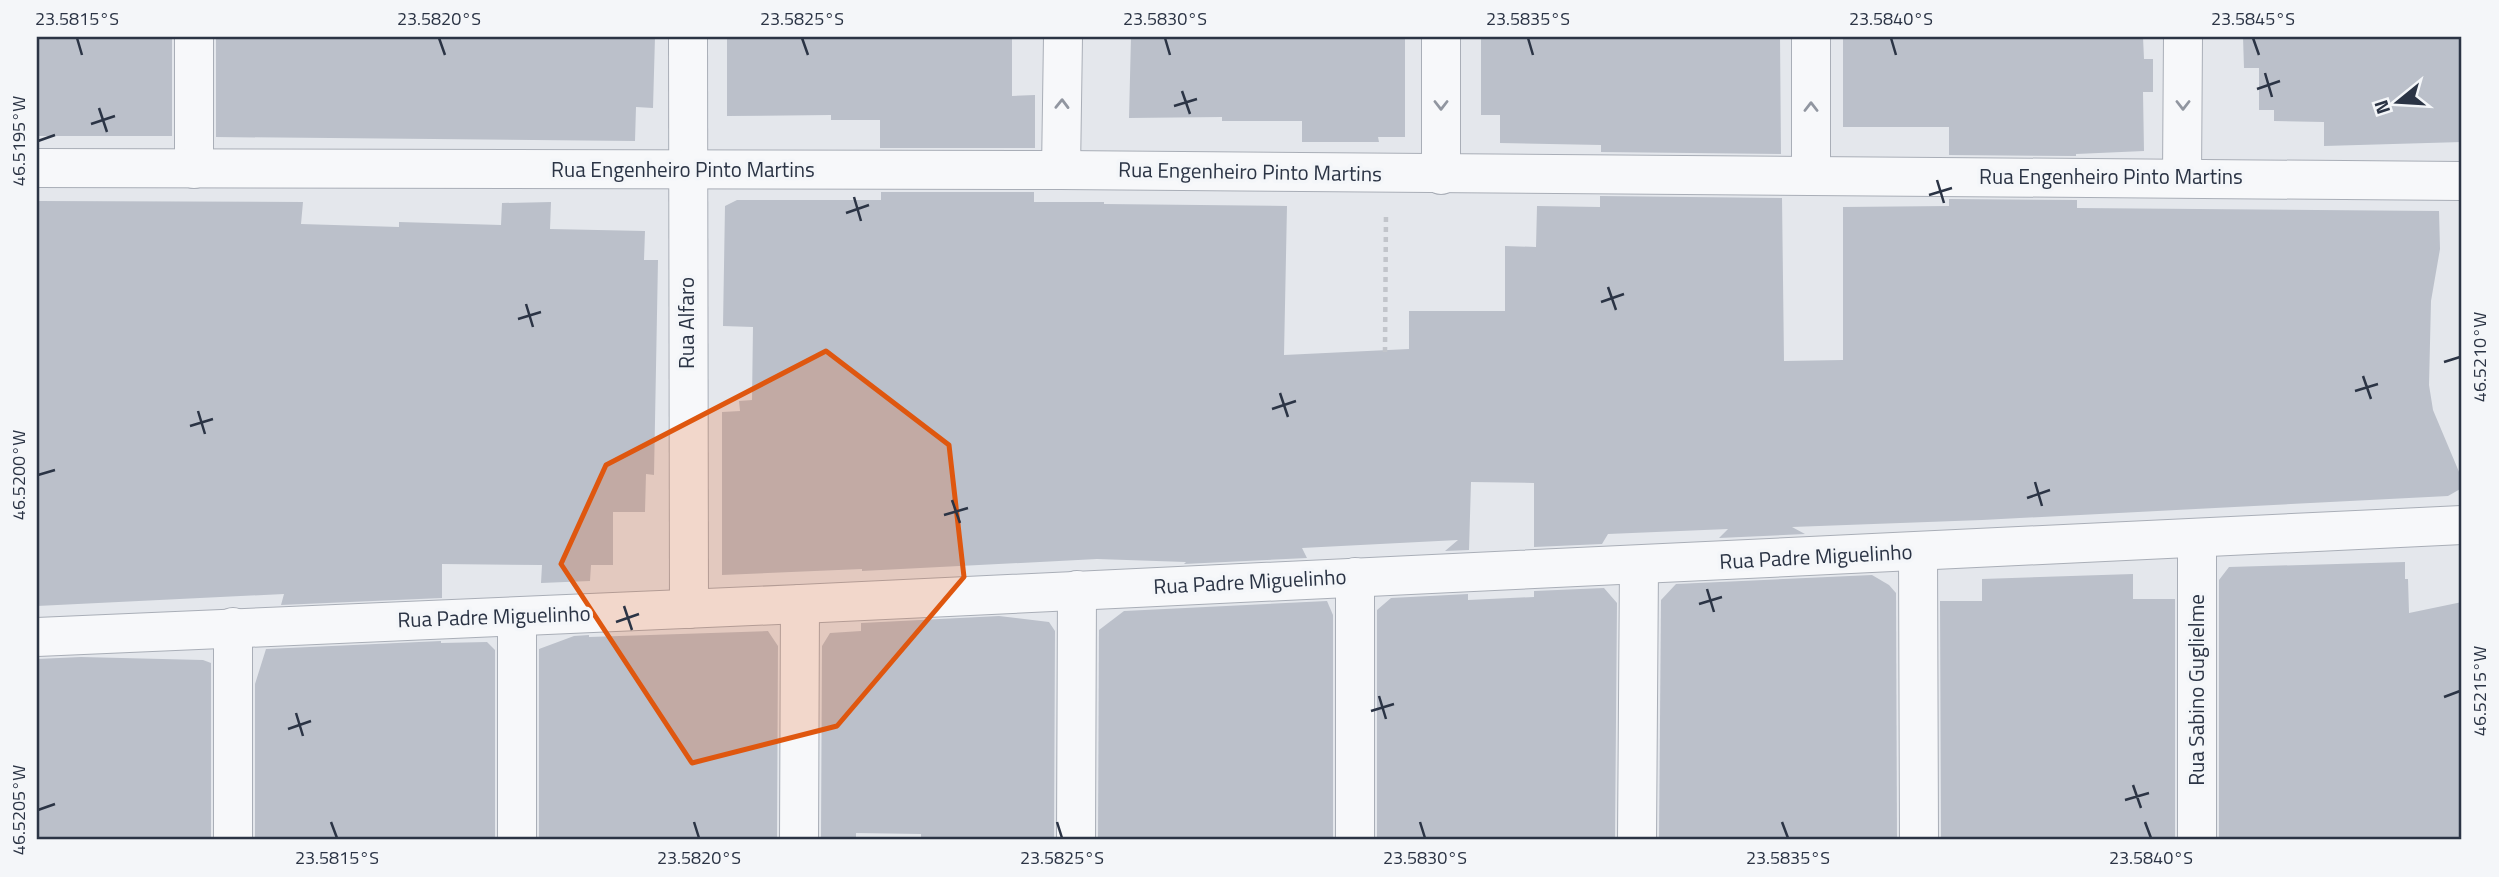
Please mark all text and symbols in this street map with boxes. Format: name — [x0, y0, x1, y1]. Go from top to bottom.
text: 23.5815°S — [35, 5, 119, 32]
text: 23.5820°S — [397, 5, 481, 32]
text: 23.5825°S — [760, 5, 844, 32]
text: 23.5830°S — [1123, 5, 1207, 32]
text: 23.5835°S — [1486, 5, 1570, 32]
text: 23.5840°S — [1849, 5, 1933, 32]
text: 23.5845°S — [2211, 5, 2295, 32]
north arrow — [2362, 66, 2432, 136]
text: 46.5195°W — [5, 96, 32, 186]
text: N — [2366, 97, 2397, 118]
one-way arrow — [1054, 98, 1070, 108]
one-way arrow — [1433, 100, 1449, 111]
one-way arrow — [2175, 100, 2191, 111]
one-way arrow — [1803, 101, 1819, 111]
street label: Rua Engenheiro Pinto Martins — [551, 153, 815, 185]
street label: Rua Engenheiro Pinto Martins — [1118, 153, 1382, 189]
street label: Rua Engenheiro Pinto Martins — [1979, 160, 2243, 192]
street label: Rua Alfaro — [670, 277, 702, 369]
text: 46.5210°W — [2466, 312, 2493, 402]
text: 46.5200°W — [5, 430, 32, 520]
street label: Rua Padre Miguelinho — [1719, 535, 1913, 577]
street label: Rua Padre Miguelinho — [1153, 560, 1347, 602]
street label: Rua Sabino Guglielme — [2180, 594, 2212, 786]
street label: Rua Padre Miguelinho — [397, 597, 591, 635]
text: 46.5215°W — [2466, 646, 2493, 736]
text: 46.5205°W — [5, 765, 32, 855]
text: 23.5815°S — [295, 844, 379, 871]
text: 23.5820°S — [657, 844, 741, 871]
text: 23.5825°S — [1020, 844, 1104, 871]
text: 23.5830°S — [1383, 844, 1467, 871]
text: 23.5835°S — [1746, 844, 1830, 871]
text: 23.5840°S — [2109, 844, 2193, 871]

